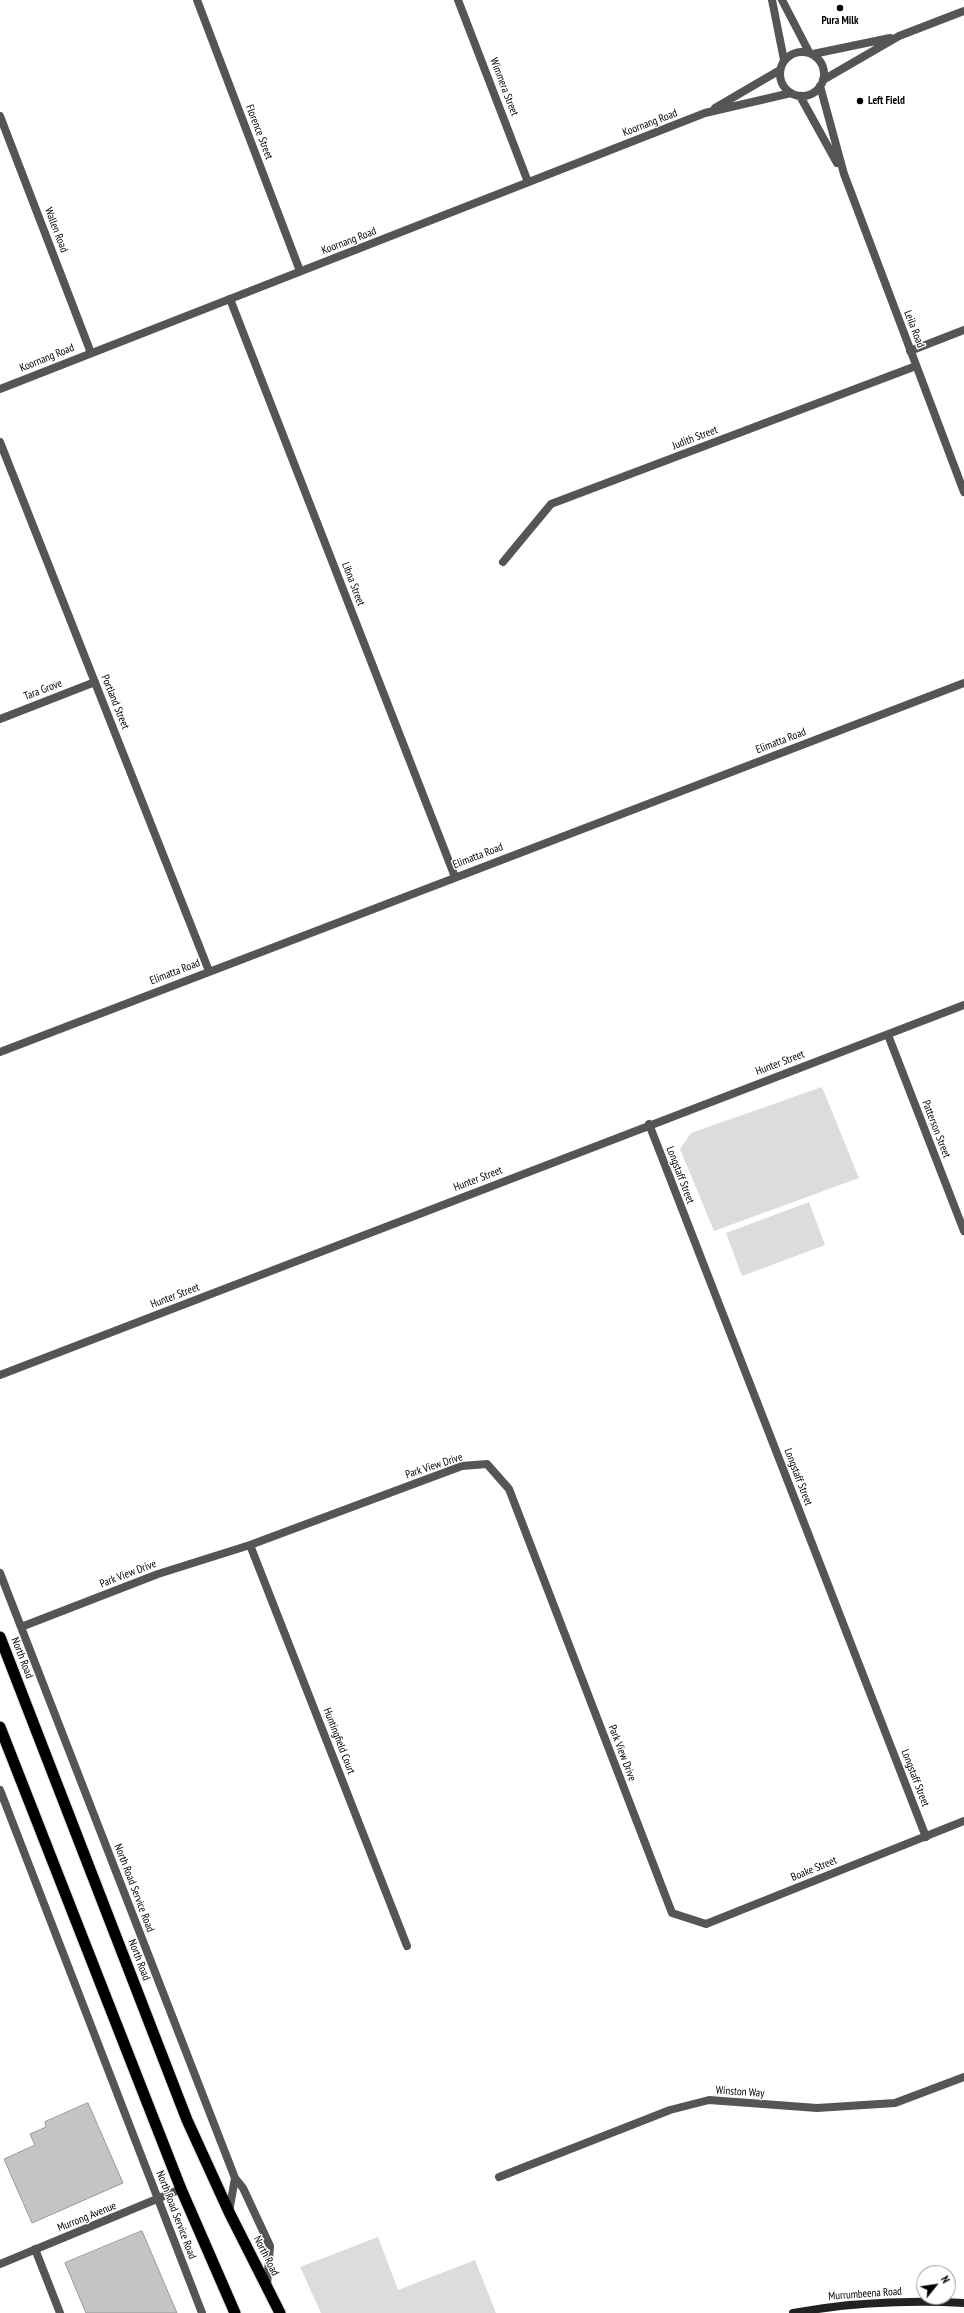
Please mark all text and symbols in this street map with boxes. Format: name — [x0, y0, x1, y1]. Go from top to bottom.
marker: Pura Milk — [835, 3, 845, 13]
place label: Pura Milk — [822, 14, 858, 28]
street label: Wimmera Street — [487, 56, 521, 118]
place label: Left Field — [868, 94, 905, 108]
marker: Left Field — [855, 96, 865, 106]
street label: Florence Street — [243, 103, 275, 161]
street label: Koornang Road — [621, 107, 679, 139]
street label: Wallen Road — [41, 206, 71, 254]
street label: Koornang Road — [320, 225, 378, 257]
street label: Leila Road — [901, 308, 927, 350]
street label: Koornang Road — [18, 341, 76, 375]
street label: Judith Street — [670, 423, 720, 453]
street label: Libna Street — [339, 560, 367, 608]
street label: Portland Street — [98, 673, 132, 731]
street label: Tara Grove — [22, 677, 64, 703]
street label: Elimatta Road — [754, 725, 808, 757]
street label: Elimatta Road — [451, 840, 505, 872]
street label: Elimatta Road — [148, 956, 202, 988]
street label: Hunter Street — [754, 1048, 806, 1078]
street label: Patterson Street — [919, 1098, 953, 1160]
street label: Longstaff Street — [663, 1144, 697, 1206]
street label: Hunter Street — [452, 1164, 504, 1194]
street label: Hunter Street — [149, 1281, 201, 1311]
street label: Longstaff Street — [781, 1446, 815, 1508]
street label: Park View Drive — [404, 1451, 464, 1481]
street label: Park View Drive — [98, 1557, 158, 1591]
street label: North Road — [8, 1636, 36, 1680]
street label: Huntingfield Court — [320, 1706, 358, 1776]
street label: Park View Drive — [605, 1723, 639, 1783]
street label: Longstaff Street — [898, 1747, 932, 1809]
street label: North Road Service Road — [111, 1842, 157, 1934]
street label: Boake Street — [789, 1854, 839, 1884]
street label: North Road — [125, 1938, 153, 1982]
street label: Winston Way — [715, 2084, 765, 2100]
street label: North Road Service Road — [153, 2169, 199, 2261]
street label: Murrong Avenue — [56, 2199, 118, 2235]
street label: North Road — [250, 2234, 282, 2278]
north arrow — [916, 2265, 956, 2305]
text: N — [938, 2273, 953, 2286]
street label: Murrumbeena Road — [828, 2285, 902, 2303]

